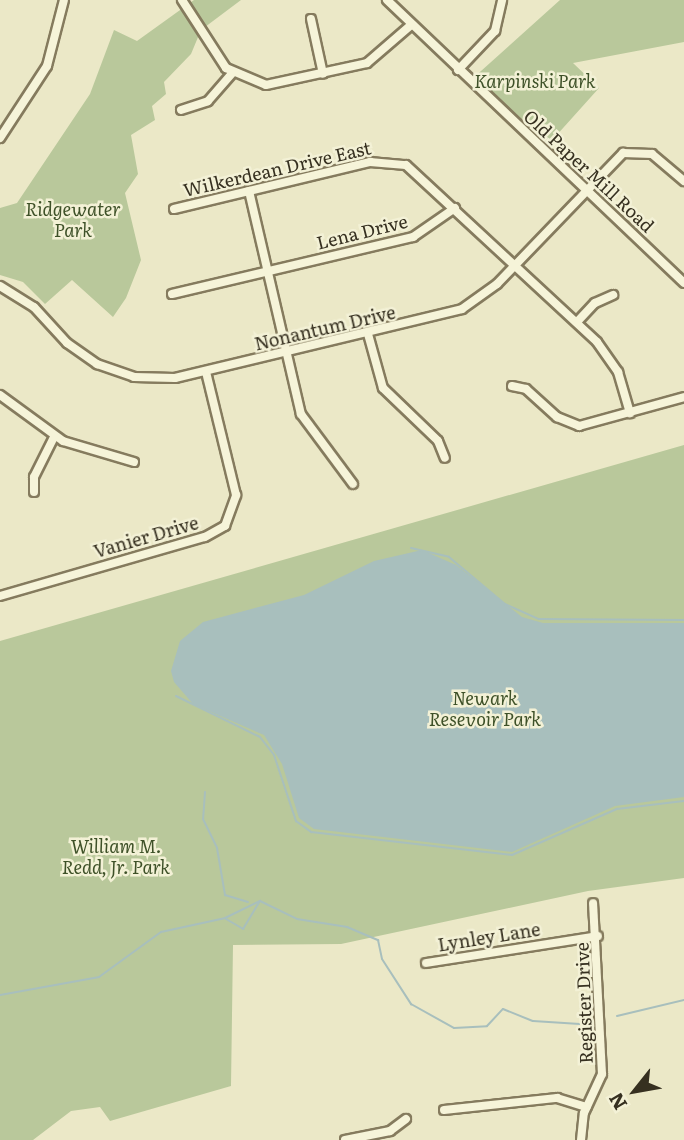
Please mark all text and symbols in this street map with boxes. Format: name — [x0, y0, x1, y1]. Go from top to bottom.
park label: Karpinski Park — [474, 70, 596, 92]
street label: Old Paper Mill Road — [520, 105, 658, 237]
street label: Wilkerdean Drive East — [181, 137, 373, 201]
park label: Ridgewater Park — [25, 199, 121, 242]
street label: Lena Drive — [314, 210, 410, 254]
street label: Nonantum Drive — [252, 301, 398, 355]
street label: Vanier Drive — [91, 512, 201, 562]
park label: Newark Resevoir Park — [429, 688, 541, 730]
park label: William M. Redd, Jr. Park — [62, 836, 170, 878]
street label: Lynley Lane — [436, 918, 542, 956]
street label: Register Drive — [571, 942, 597, 1064]
north arrow — [600, 1056, 670, 1126]
text: N — [601, 1088, 633, 1116]

